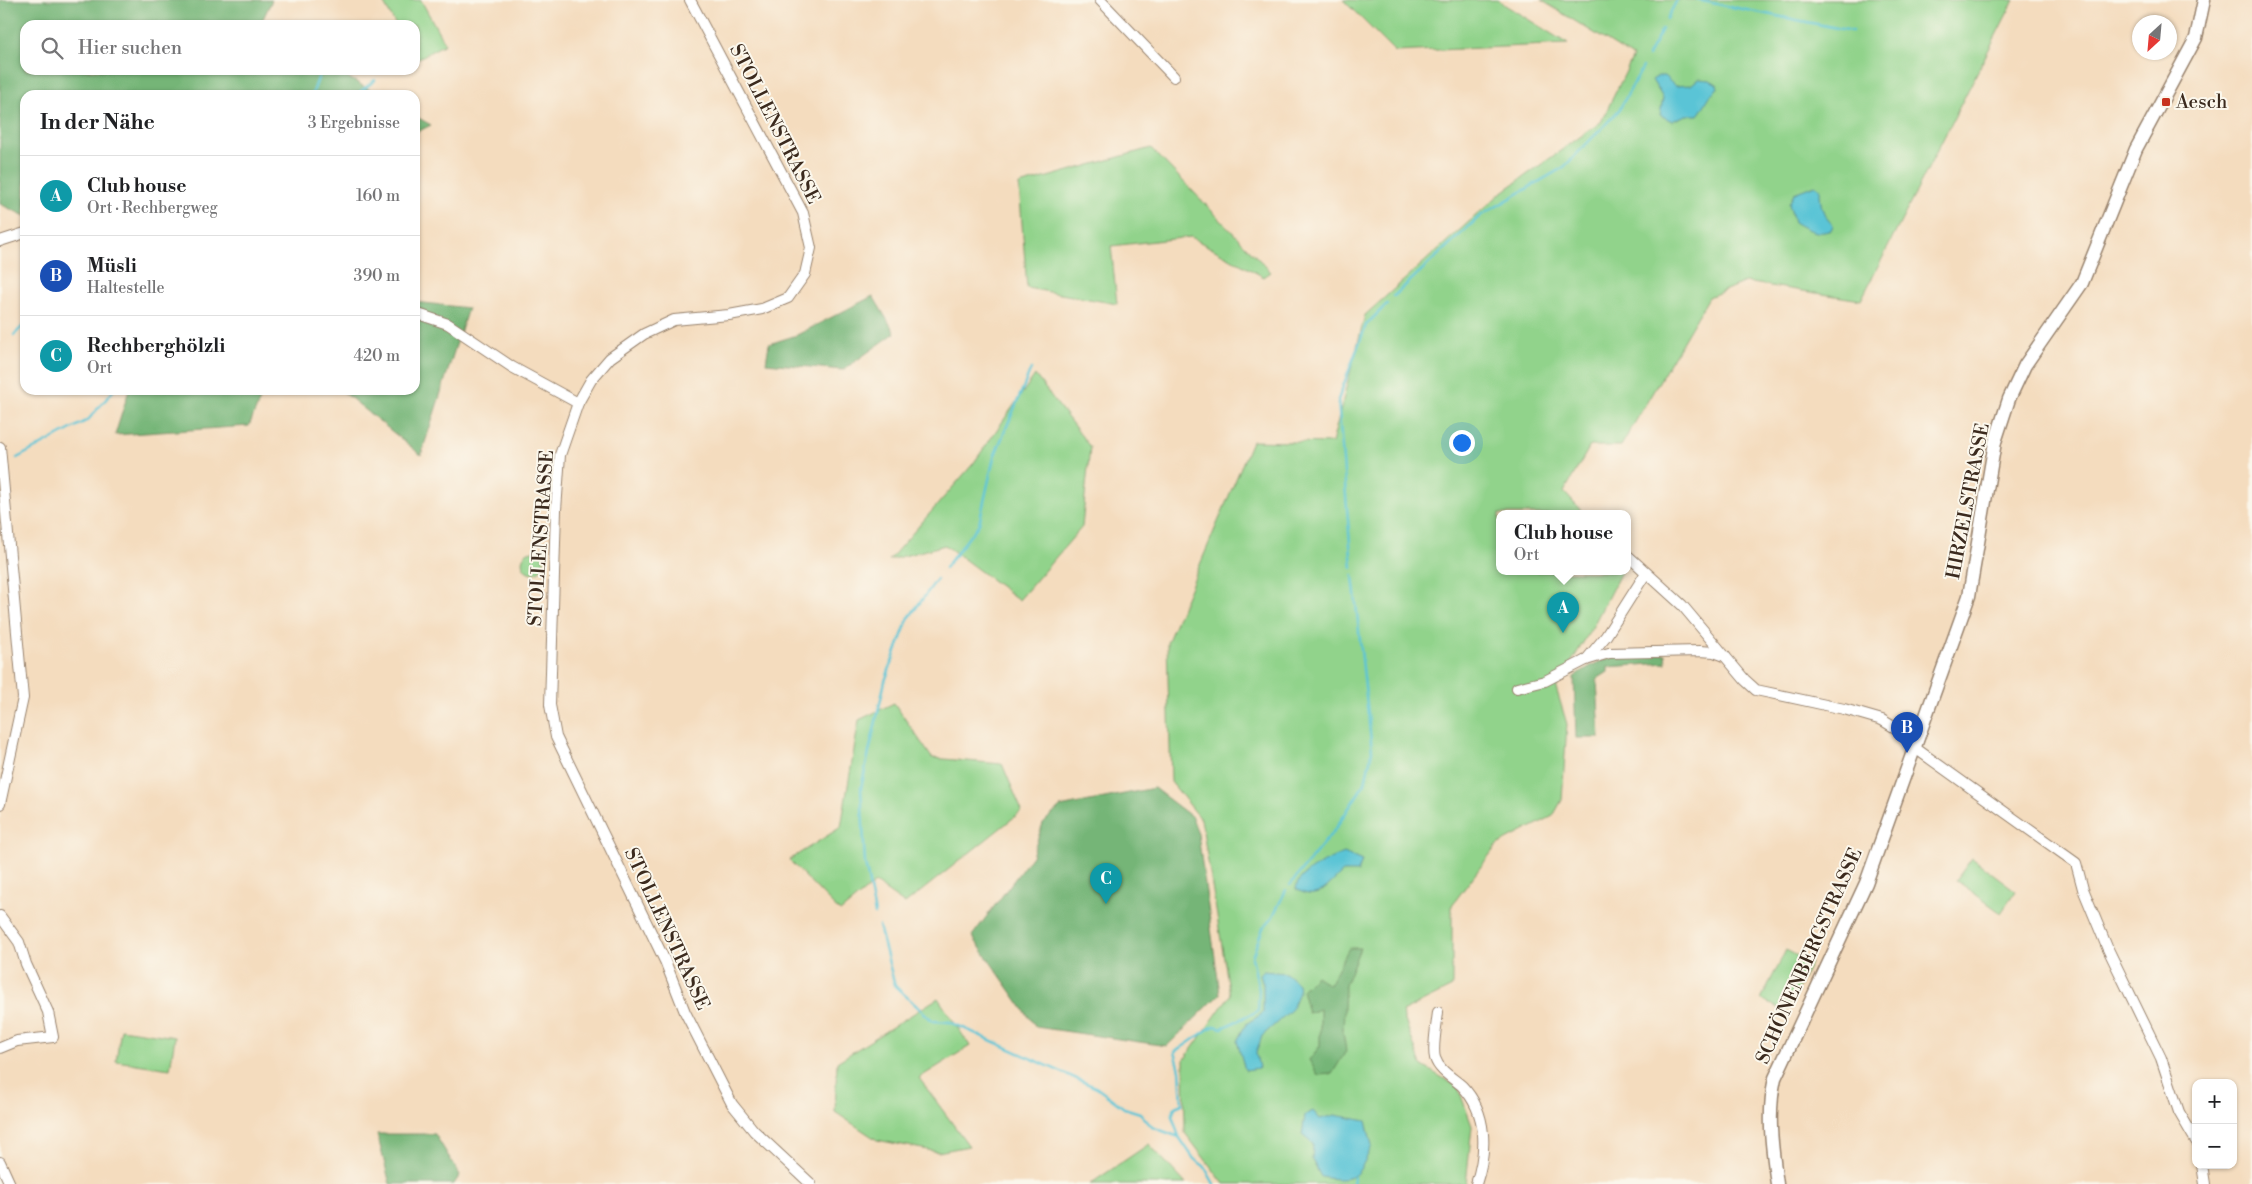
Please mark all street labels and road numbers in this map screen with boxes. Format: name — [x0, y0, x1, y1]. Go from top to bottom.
street label: STOLLENSTRASSE — [724, 40, 826, 208]
street label: HIRZELSTRASSE — [1941, 421, 1995, 581]
street label: STOLLENSTRASSE — [523, 449, 559, 627]
street label: STOLLENSTRASSE — [619, 844, 715, 1014]
street label: SCHÖNENBERGSTRASSE — [1750, 844, 1868, 1068]

